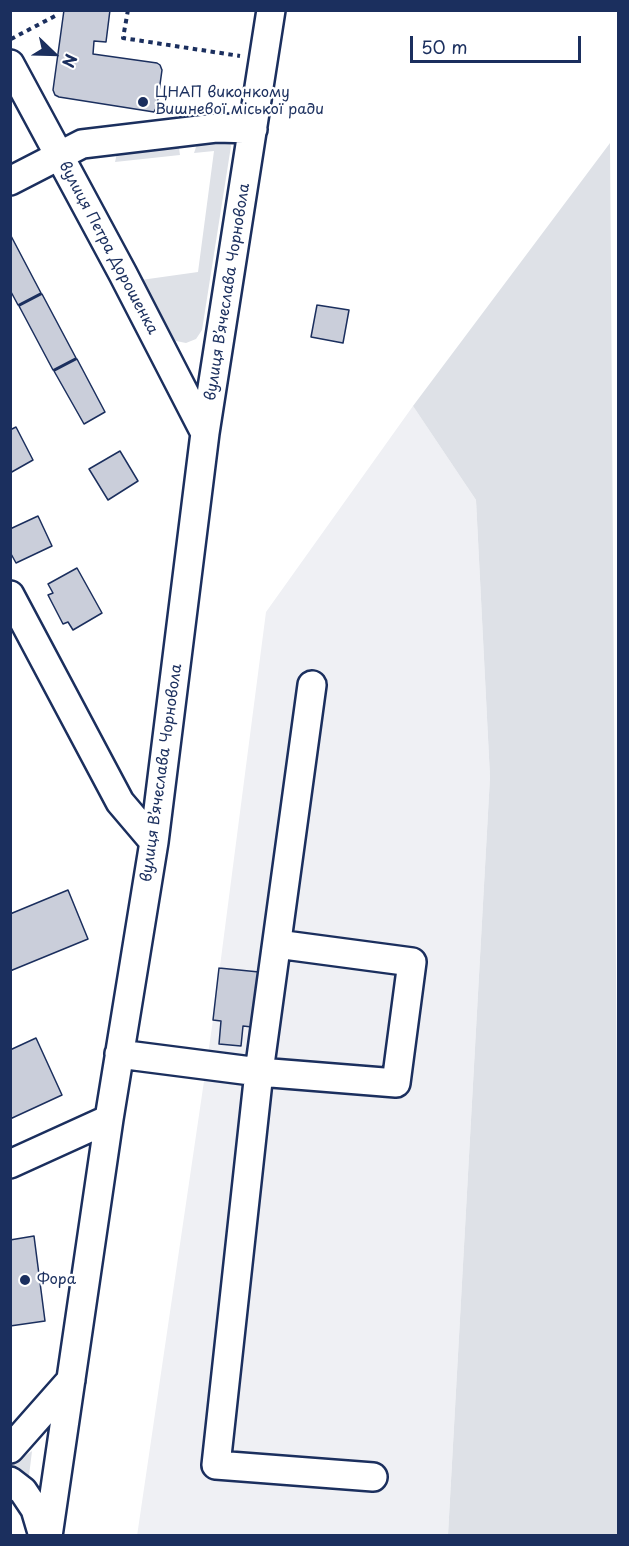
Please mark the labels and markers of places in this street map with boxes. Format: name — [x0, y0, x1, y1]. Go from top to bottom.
place label: ЦНАП виконкому Вишневої міської ради — [155, 84, 324, 119]
marker: ЦНАП виконкому Вишневої міської ради — [136, 95, 150, 109]
place label: Фора — [37, 1271, 76, 1289]
marker: Фора — [18, 1273, 32, 1287]

